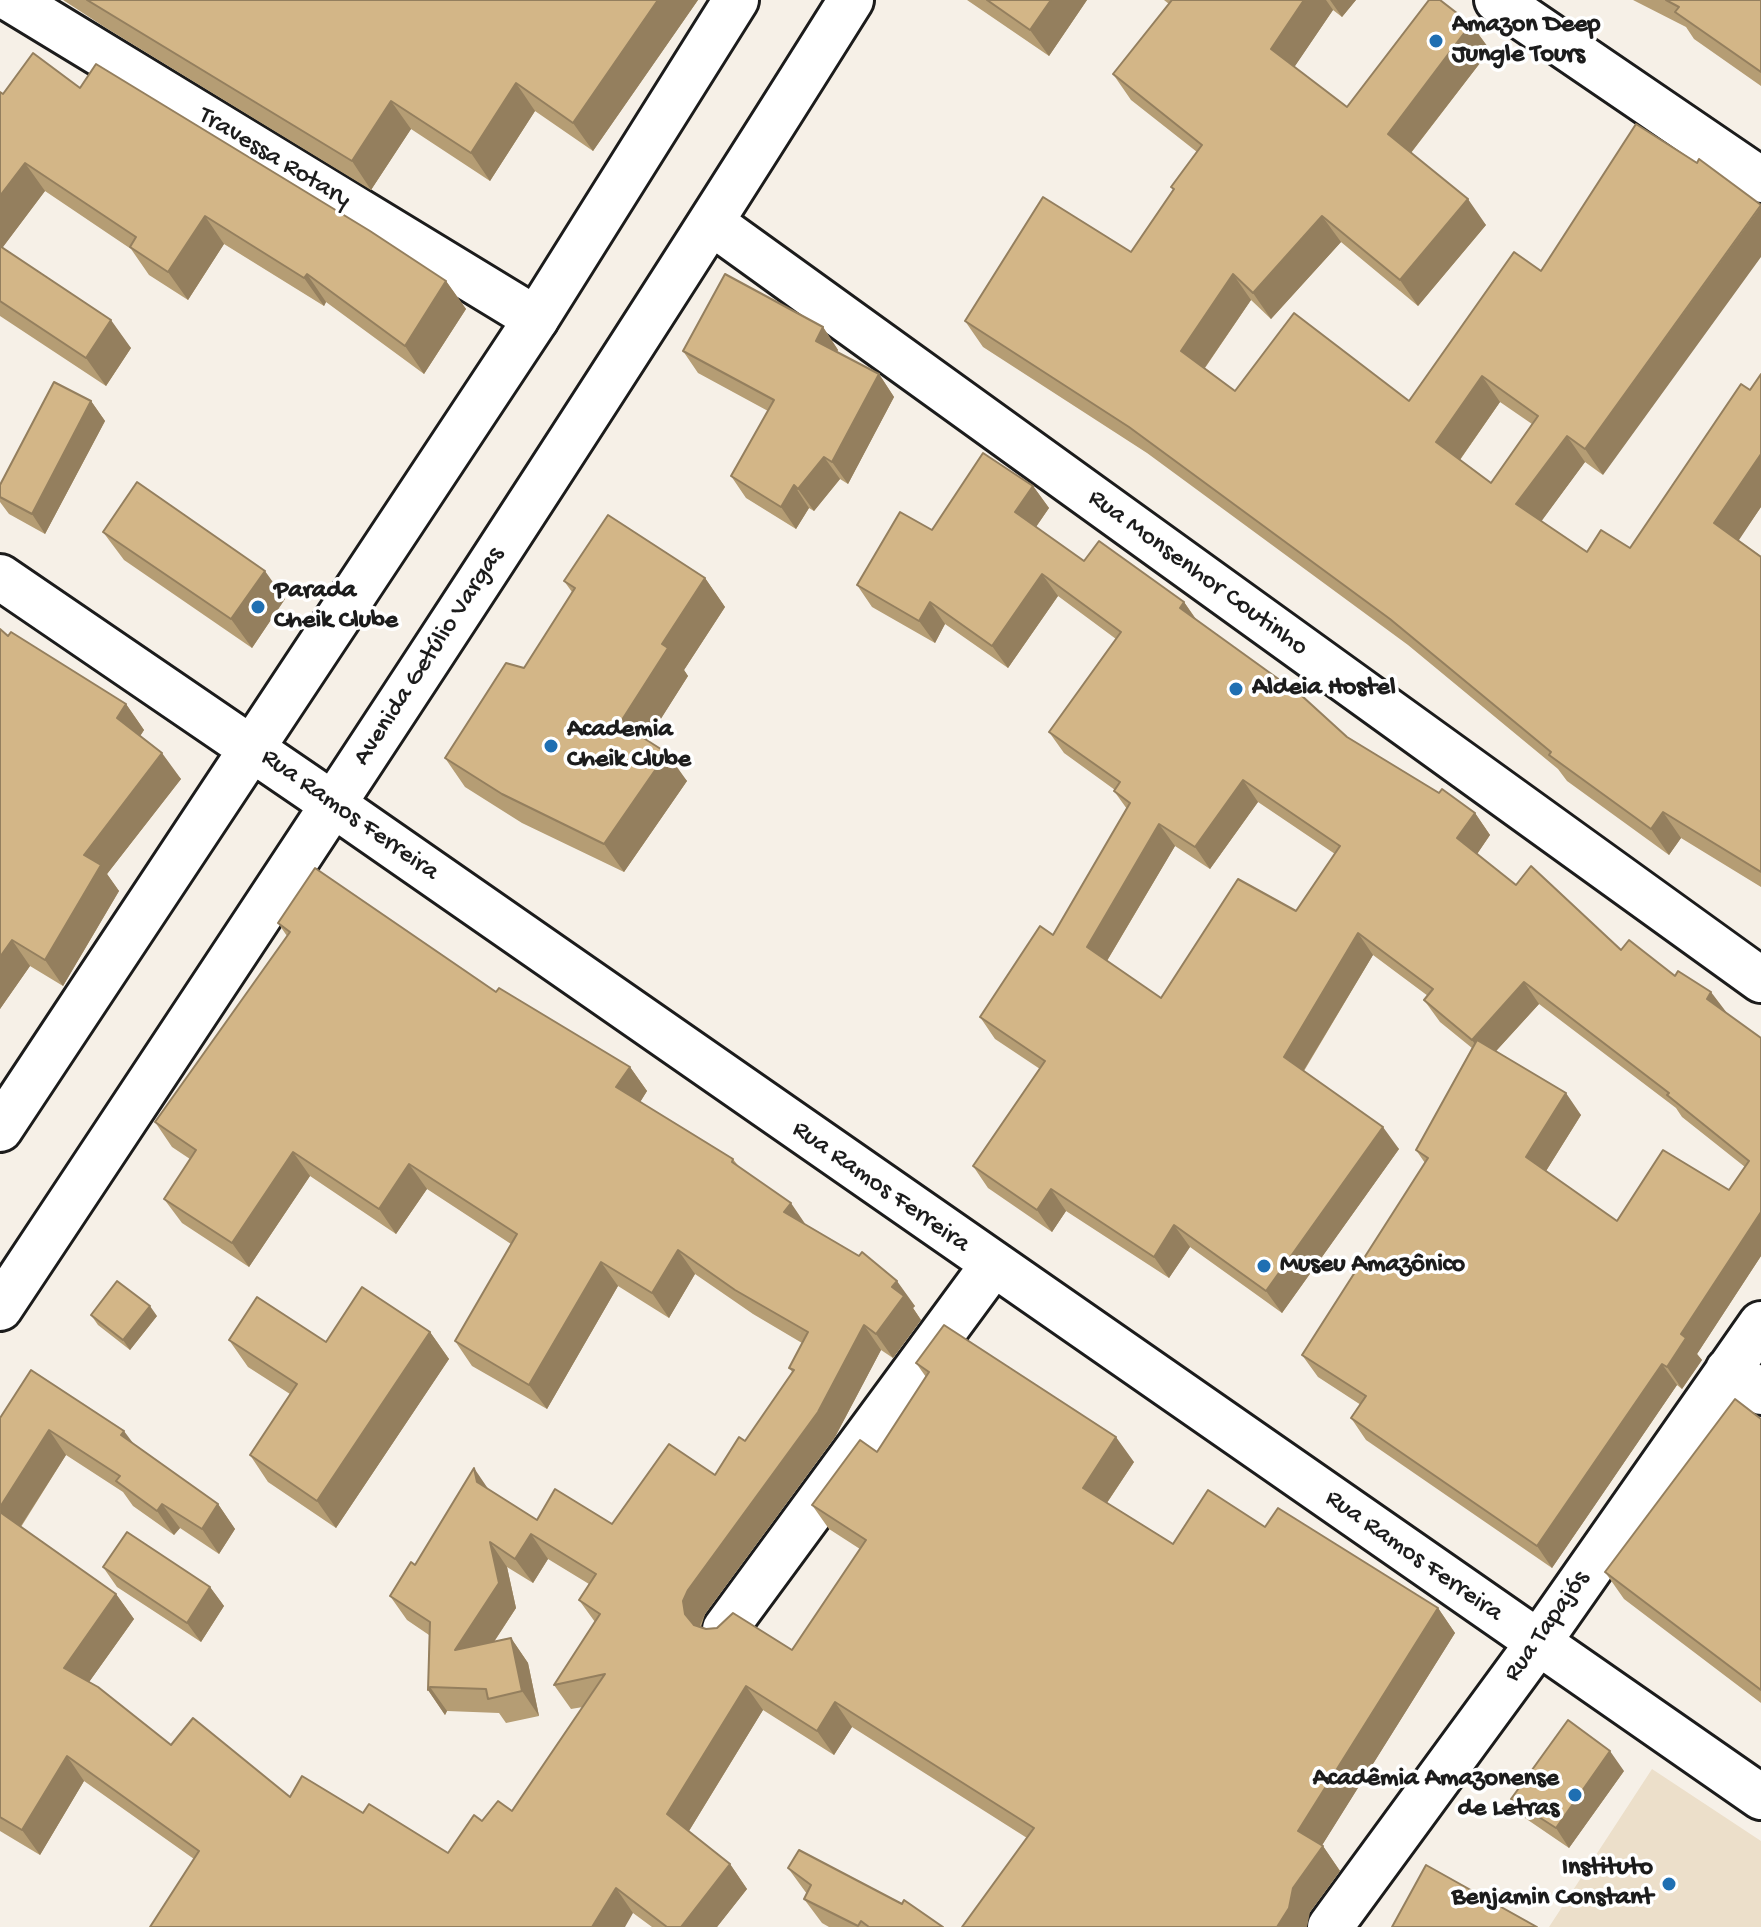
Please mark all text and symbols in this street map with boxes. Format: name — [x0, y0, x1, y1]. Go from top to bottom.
place label: Amazon Deep Jungle Tours — [1452, 10, 1600, 72]
marker: Amazon Deep Jungle Tours — [1427, 32, 1445, 50]
street label: Travessa Rotary — [192, 101, 356, 217]
street label: Rua Monsenhor Coutinho — [1081, 484, 1313, 664]
street label: Avenida Getúlio Vargas — [348, 542, 512, 772]
place label: Parada Cheik Clube — [274, 576, 398, 638]
marker: Parada Cheik Clube — [249, 598, 267, 616]
place label: Aldeia Hostel — [1252, 673, 1396, 705]
marker: Aldeia Hostel — [1227, 680, 1245, 698]
place label: Academia Cheik Clube — [567, 715, 691, 776]
marker: Academia Cheik Clube — [542, 737, 560, 755]
street label: Rua Ramos Ferreira — [254, 743, 444, 889]
street label: Rua Ramos Ferreira — [785, 1115, 975, 1261]
place label: Museu Amazônico — [1280, 1250, 1465, 1282]
marker: Museu Amazônico — [1255, 1257, 1273, 1275]
street label: Rua Ramos Ferreira — [1318, 1484, 1508, 1630]
street label: Rua Tapajós — [1498, 1565, 1598, 1689]
place label: Acadêmia Amazonense de Letras — [1313, 1764, 1559, 1826]
marker: Acadêmia Amazonense de Letras — [1566, 1786, 1584, 1804]
place label: Instituto Benjamin Constant — [1452, 1853, 1653, 1914]
marker: Instituto Benjamin Constant — [1660, 1875, 1678, 1893]

